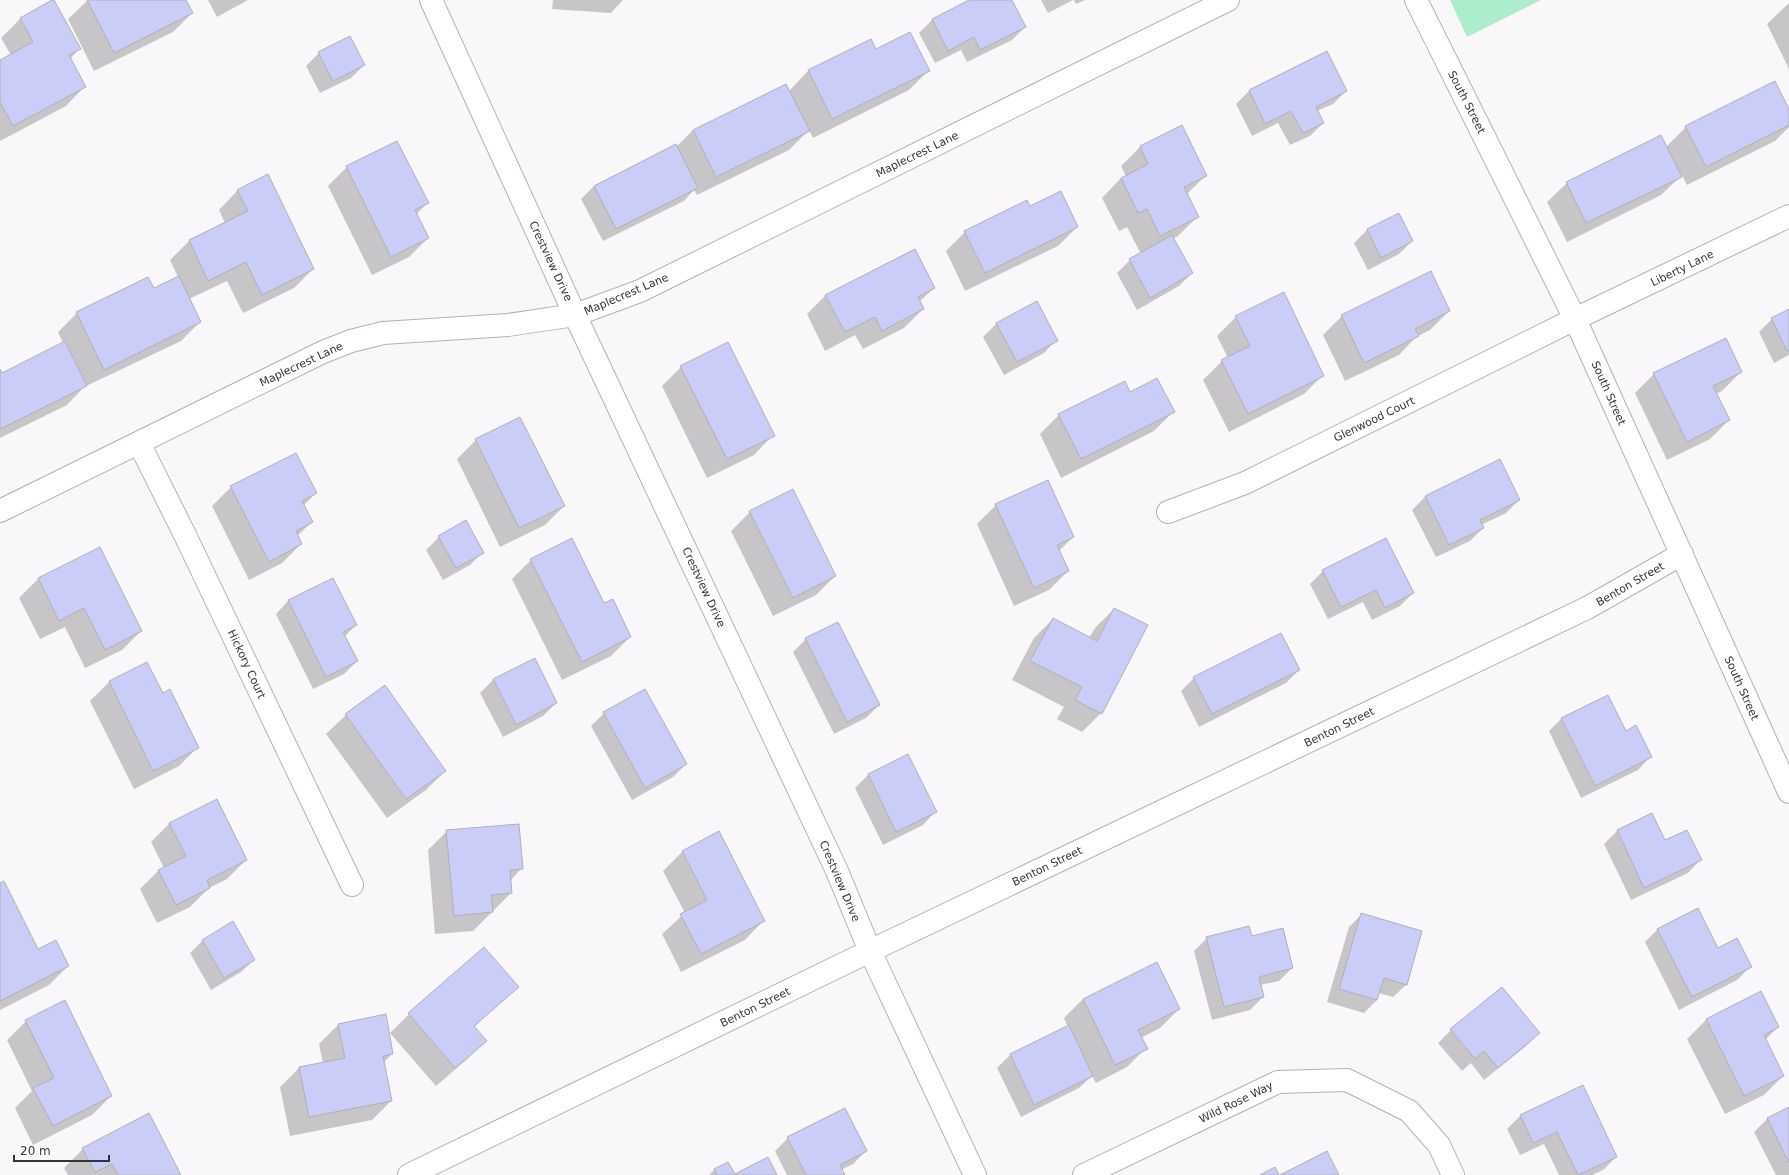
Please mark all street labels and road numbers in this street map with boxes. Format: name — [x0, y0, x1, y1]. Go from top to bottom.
street label: South Street — [1445, 69, 1488, 136]
street label: Maplecrest Lane — [874, 129, 961, 180]
street label: Crestview Drive — [526, 219, 575, 304]
street label: Liberty Lane — [1649, 248, 1716, 289]
street label: Maplecrest Lane — [582, 271, 670, 318]
street label: Maplecrest Lane — [258, 339, 345, 389]
street label: South Street — [1589, 359, 1629, 428]
street label: Glenwood Court — [1332, 394, 1417, 445]
street label: Crestview Drive — [679, 545, 728, 630]
street label: Benton Street — [1594, 559, 1667, 609]
street label: Hickory Court — [225, 628, 269, 701]
street label: South Street — [1722, 654, 1762, 723]
street label: Benton Street — [1302, 705, 1377, 750]
street label: Crestview Drive — [817, 839, 863, 924]
street label: Benton Street — [1010, 844, 1085, 889]
street label: Benton Street — [718, 985, 793, 1030]
street label: Wild Rose Way — [1197, 1079, 1276, 1126]

